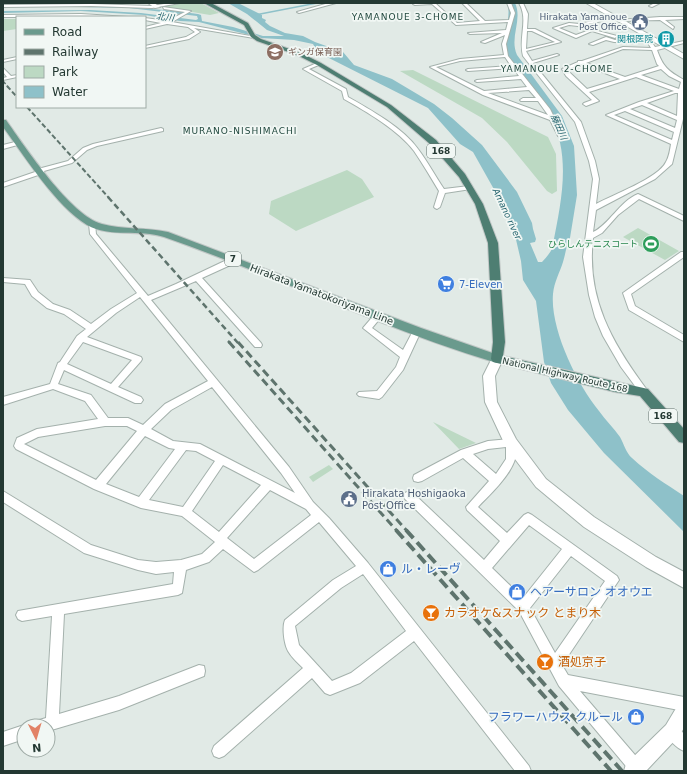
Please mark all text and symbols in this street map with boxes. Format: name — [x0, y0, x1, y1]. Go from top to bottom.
water label: 北川 — [155, 11, 176, 23]
district label: YAMANOUE 3-CHOME — [351, 12, 464, 22]
place label: Hirakata Yamanoue Post Office — [540, 12, 627, 32]
public building icon: Hirakata Yamanoue Post Office — [630, 12, 650, 32]
legend — [16, 16, 146, 108]
text: Road — [52, 25, 82, 39]
building icon: 関根医院 — [656, 29, 676, 49]
place label: 関根医院 — [617, 34, 653, 44]
school or university icon: ギンガ保育園 — [265, 42, 285, 62]
text: Railway — [52, 45, 98, 59]
place label: ギンガ保育園 — [288, 47, 342, 57]
district label: YAMANOUE 2-CHOME — [500, 64, 613, 74]
text: Park — [52, 65, 78, 79]
text: Water — [52, 85, 88, 99]
water label: 藤田川 — [549, 113, 569, 142]
district label: MURANO-NISHIMACHI — [183, 126, 297, 136]
road number: 168 — [427, 144, 455, 158]
water label: Amano river — [490, 186, 524, 242]
sports icon: ひらしんテニスコート — [641, 234, 661, 254]
place label: ひらしんテニスコート — [548, 239, 638, 249]
road number: 7 — [225, 252, 241, 266]
street label: Hirakata Yamatokoriyama Line — [249, 262, 395, 327]
supermarket icon: 7-Eleven — [436, 274, 456, 294]
place label: 7-Eleven — [459, 279, 503, 290]
street label: National Highway Route 168 — [501, 356, 629, 394]
road number: 168 — [649, 409, 677, 423]
place label: Hirakata Hoshigaoka Post Office — [362, 488, 466, 511]
public building icon: Hirakata Hoshigaoka Post Office — [339, 489, 359, 509]
shop icon: ル・レーヴ — [378, 559, 398, 579]
place label: ル・レーヴ — [401, 562, 461, 576]
shop icon: ヘアーサロン オオウエ — [507, 582, 527, 602]
place label: ヘアーサロン オオウエ — [530, 585, 653, 599]
bar icon: カラオケ&スナック とまり木 — [421, 603, 441, 623]
place label: カラオケ&スナック とまり木 — [444, 606, 601, 620]
bar icon: 酒処京子 — [535, 652, 555, 672]
place label: 酒処京子 — [558, 655, 606, 669]
shop icon: フラワーハウス クルール — [626, 707, 646, 727]
place label: フラワーハウス クルール — [488, 710, 623, 724]
north arrow — [16, 718, 56, 758]
text: N — [32, 741, 42, 754]

